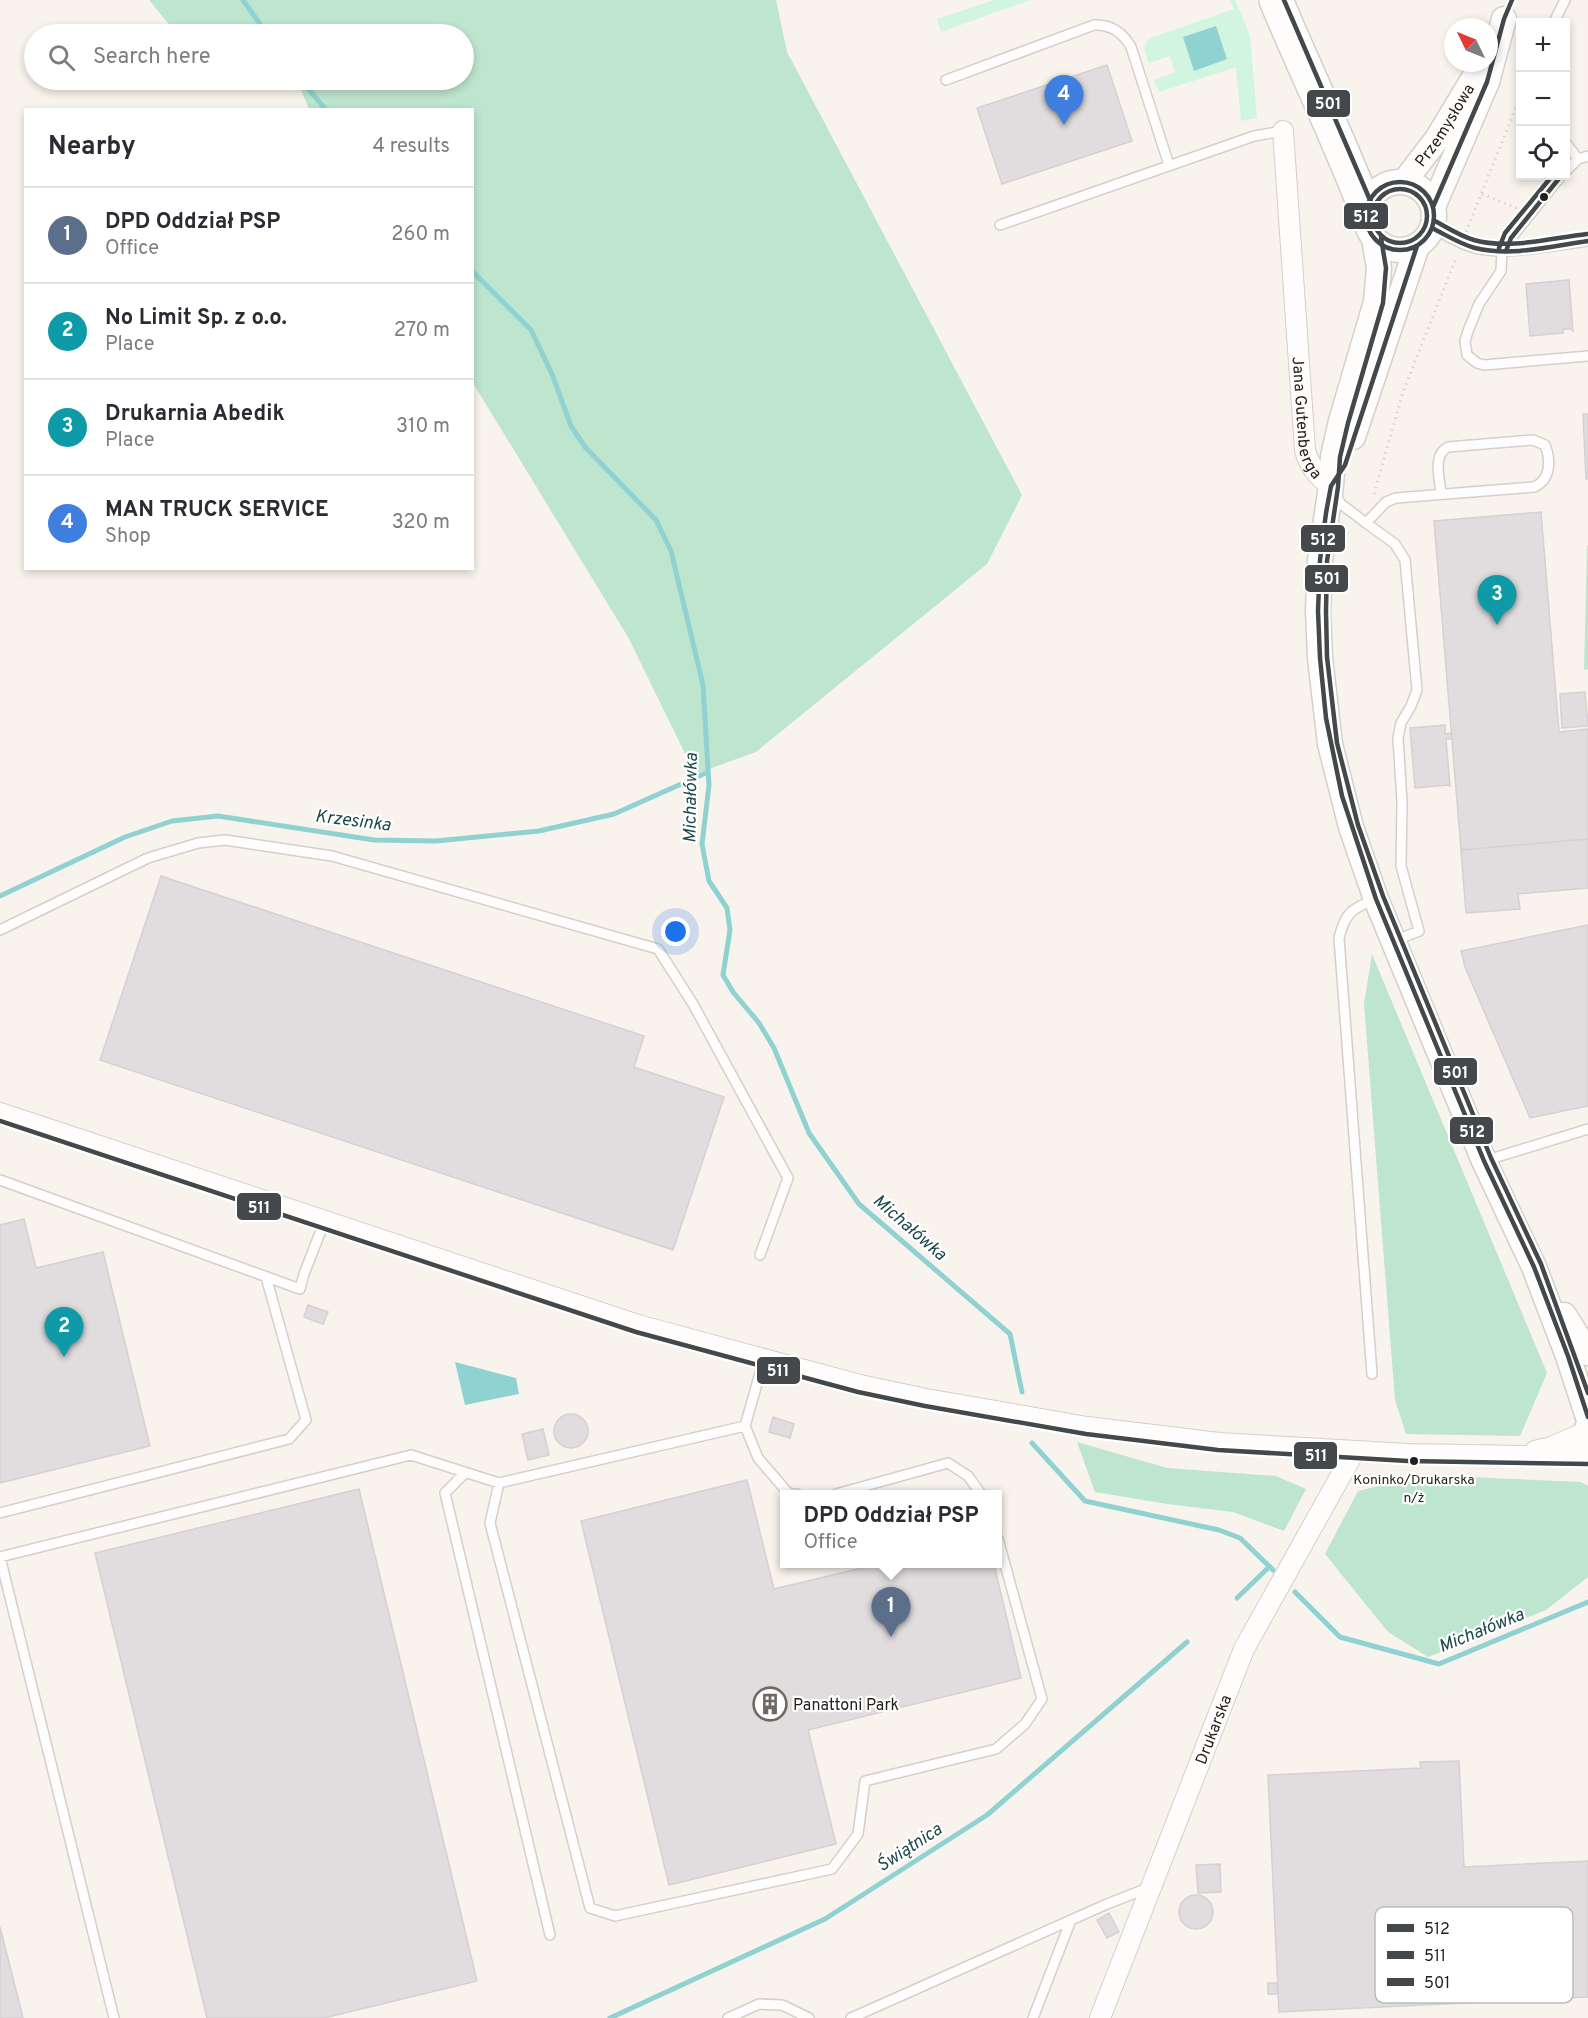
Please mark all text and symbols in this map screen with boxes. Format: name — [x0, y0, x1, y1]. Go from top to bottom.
north arrow — [1444, 18, 1498, 72]
map controls — [1516, 18, 1570, 180]
button: + — [1516, 18, 1570, 72]
search box — [24, 24, 474, 90]
icon: search — [45, 41, 78, 74]
text: Search here — [93, 44, 211, 71]
button: − — [1516, 72, 1570, 126]
pin: 4 — [1044, 76, 1084, 125]
street label: Przemysłowa — [1411, 81, 1480, 171]
line badge: 501 — [1306, 89, 1351, 118]
text: 501 — [1315, 95, 1341, 115]
button: locate — [1516, 126, 1570, 180]
text: Nearby — [48, 131, 136, 164]
text: 4 results — [373, 134, 450, 160]
unlabelled marker — [1538, 191, 1550, 203]
line badge: 512 — [1343, 202, 1389, 230]
text: 512 — [1353, 208, 1379, 228]
text: DPD Oddział PSP — [105, 209, 280, 236]
text: 1 — [64, 222, 72, 248]
text: 260 m — [391, 222, 450, 248]
text: Office — [105, 236, 159, 262]
text: No Limit Sp. z o.o. — [105, 305, 287, 332]
text: 2 — [61, 318, 74, 344]
text: 270 m — [394, 318, 450, 344]
text: Place — [105, 332, 155, 358]
street label: Jana Gutenberga — [1287, 356, 1325, 484]
text: Drukarnia Abedik — [105, 401, 285, 428]
text: 3 — [62, 414, 74, 440]
text: 310 m — [396, 414, 450, 440]
text: Place — [105, 428, 155, 454]
text: MAN TRUCK SERVICE — [105, 497, 329, 524]
text: 4 — [61, 510, 74, 536]
text: 320 m — [392, 510, 450, 536]
text: Shop — [105, 524, 151, 550]
line badge: 512 — [1300, 524, 1346, 553]
text: 512 — [1310, 531, 1336, 551]
line badge: 501 — [1304, 564, 1349, 593]
text: 501 — [1314, 570, 1340, 590]
pin: 3 — [1478, 576, 1516, 625]
water label: Michałówka — [679, 752, 704, 843]
water label: Krzesinka — [314, 805, 393, 838]
your location — [661, 917, 690, 946]
line badge: 501 — [1433, 1057, 1478, 1086]
text: 501 — [1442, 1064, 1468, 1084]
line badge: 512 — [1449, 1116, 1494, 1145]
text: 512 — [1459, 1123, 1485, 1143]
water label: Michałówka — [867, 1190, 951, 1267]
line badge: 511 — [236, 1192, 282, 1221]
text: 511 — [248, 1199, 270, 1219]
pin: 2 — [44, 1308, 84, 1357]
line badge: 511 — [756, 1356, 801, 1385]
text: 511 — [767, 1362, 789, 1382]
line badge: 511 — [1293, 1441, 1338, 1470]
text: 511 — [1305, 1447, 1327, 1467]
marker: Koninko/Drukarska n/ż — [1408, 1455, 1420, 1467]
place label: Koninko/Drukarska n/ż — [1353, 1472, 1475, 1507]
popup — [780, 1490, 1002, 1568]
text: DPD Oddział PSP — [803, 1503, 979, 1530]
text: Office — [803, 1530, 858, 1556]
pin: 1 — [872, 1588, 910, 1637]
water label: Michałówka — [1435, 1604, 1528, 1659]
building icon: Panattoni Park — [752, 1686, 788, 1722]
street label: Drukarska — [1192, 1692, 1237, 1768]
place label: Panattoni Park — [793, 1696, 899, 1716]
water label: Świątnica — [872, 1817, 948, 1878]
legend — [1375, 1907, 1573, 2003]
text: 512 — [1424, 1920, 1450, 1940]
text: 511 — [1424, 1947, 1446, 1967]
text: 501 — [1424, 1974, 1450, 1994]

